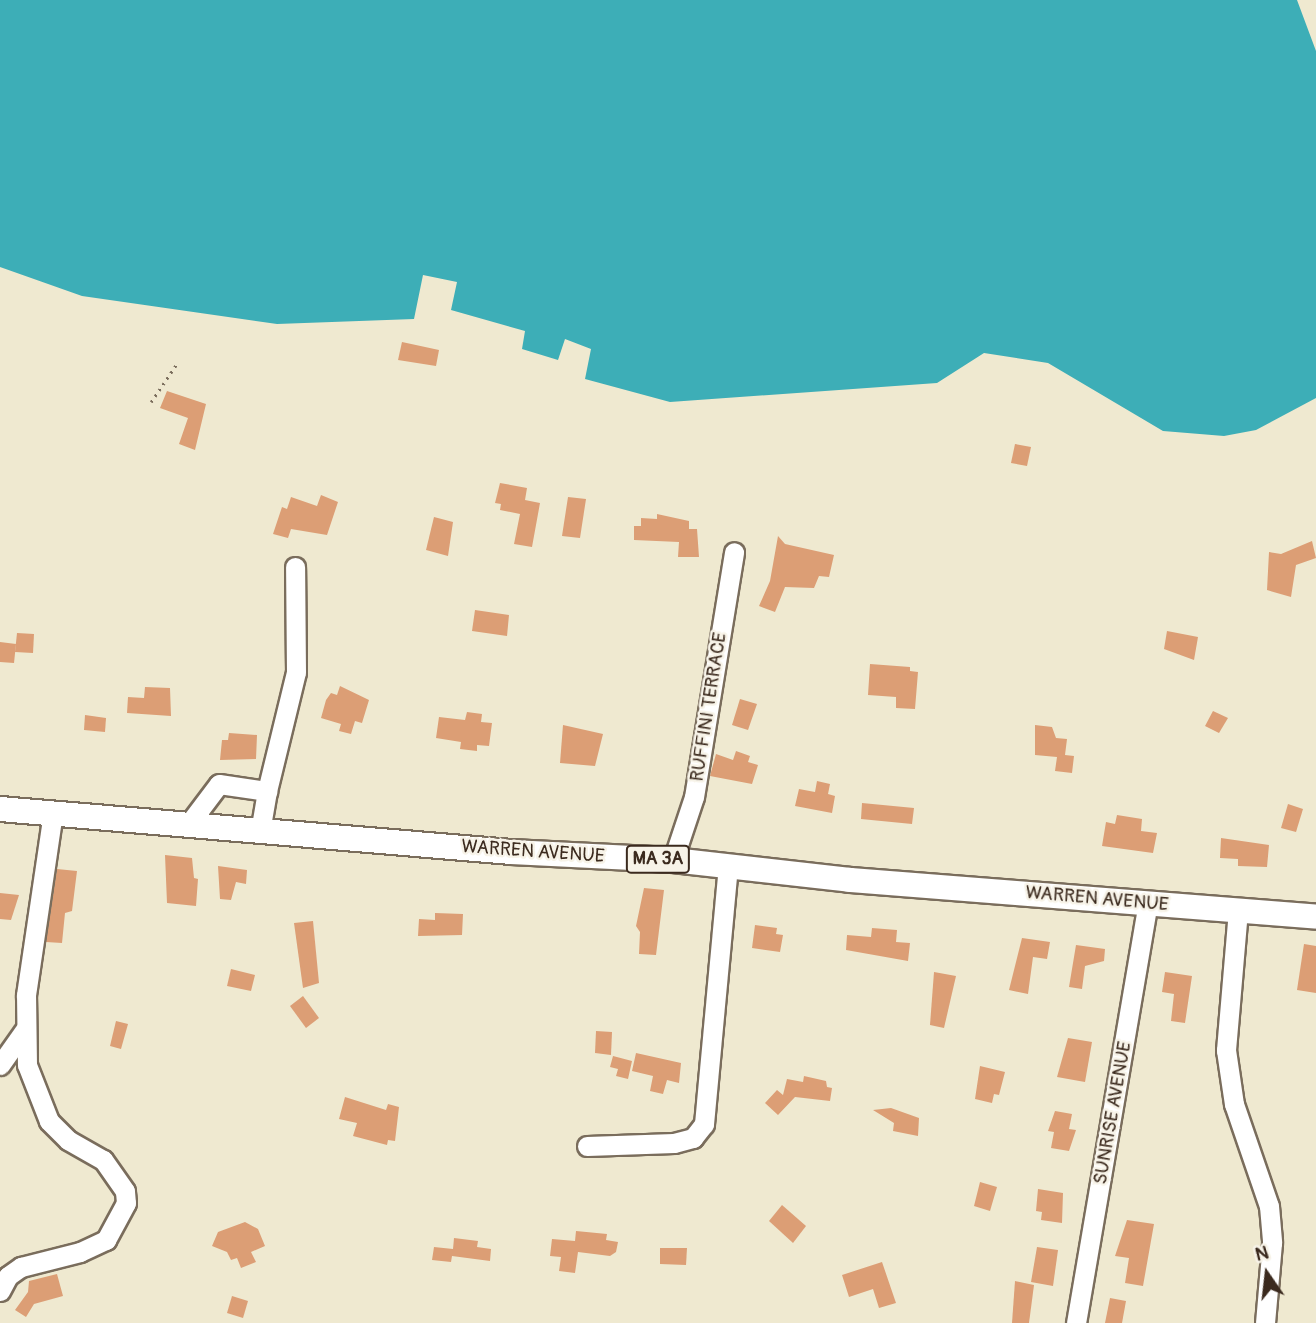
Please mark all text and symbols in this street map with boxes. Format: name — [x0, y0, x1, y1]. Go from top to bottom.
street label: RUFFINI TERRACE — [686, 631, 732, 783]
street label: WARREN AVENUE — [461, 836, 605, 868]
road number: MA 3A — [625, 844, 691, 874]
street label: WARREN AVENUE — [1025, 881, 1169, 917]
street label: SUNRISE AVENUE — [1089, 1040, 1137, 1186]
north arrow — [1232, 1239, 1302, 1309]
text: N — [1253, 1240, 1271, 1267]

